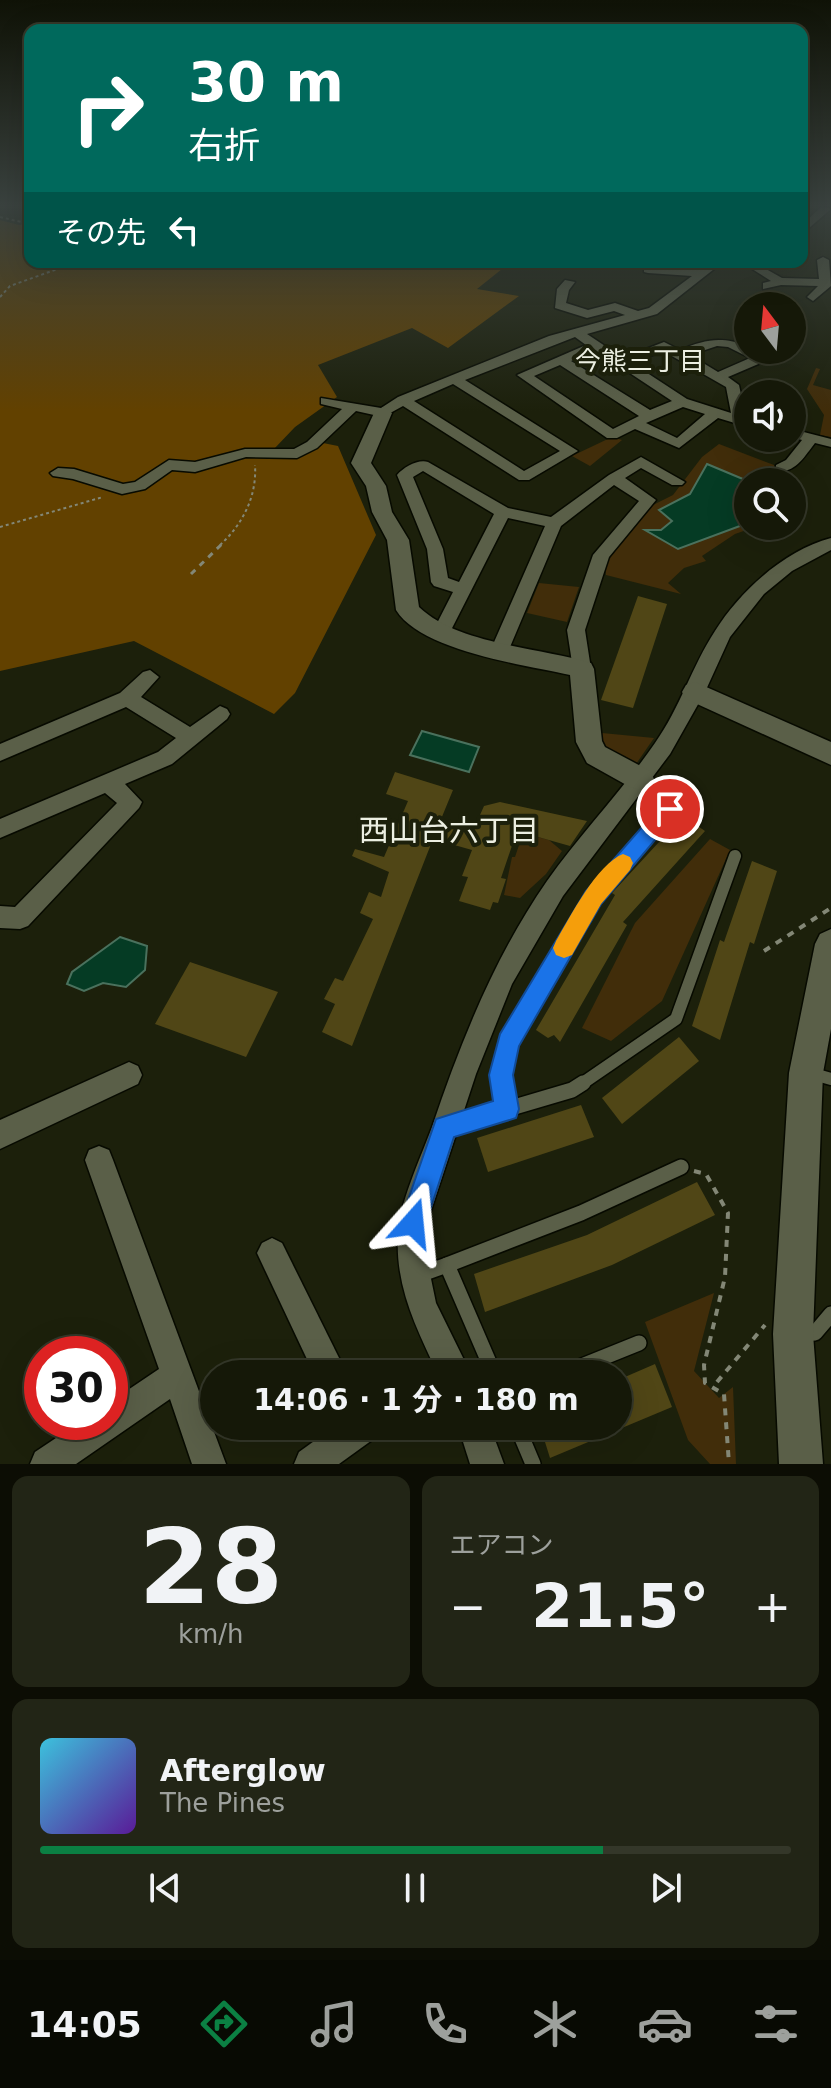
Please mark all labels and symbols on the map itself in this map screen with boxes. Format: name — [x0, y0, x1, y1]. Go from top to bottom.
north arrow — [734, 292, 806, 364]
district label: 今熊三丁目 — [575, 346, 705, 376]
pin — [636, 775, 704, 843]
district label: 西山台六丁目 — [359, 813, 539, 848]
position arrow — [371, 1181, 455, 1265]
speed limit sign: 30 — [24, 1336, 128, 1440]

